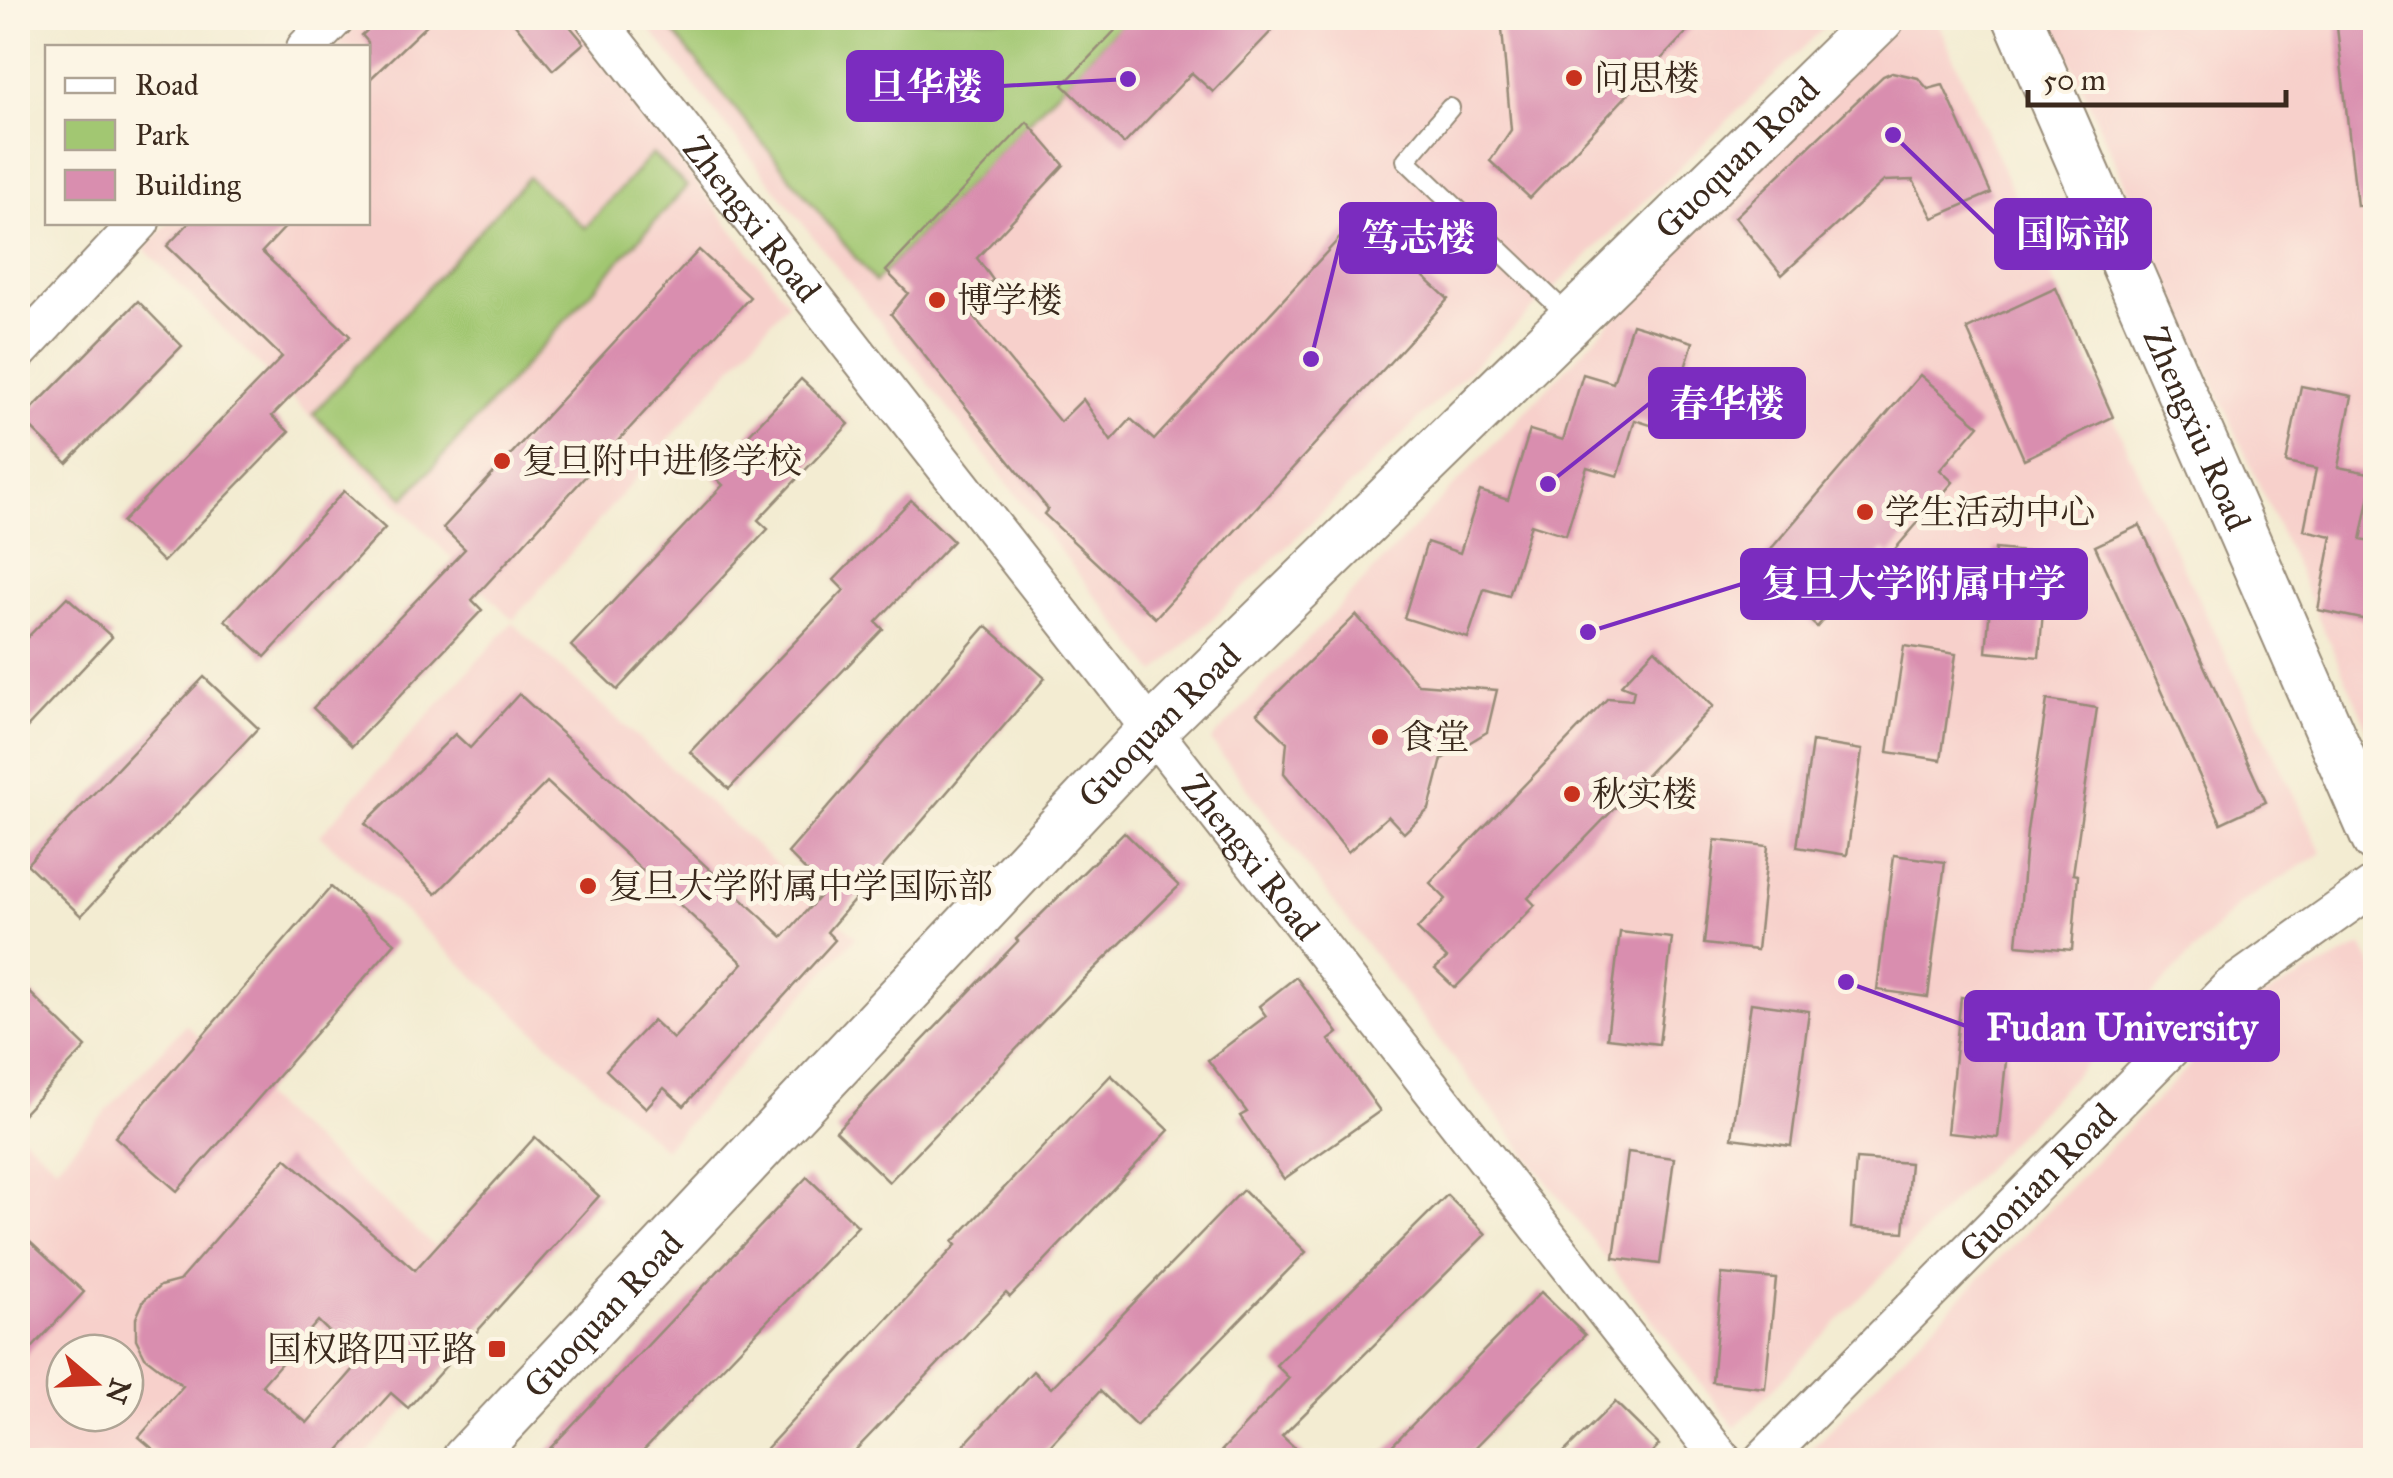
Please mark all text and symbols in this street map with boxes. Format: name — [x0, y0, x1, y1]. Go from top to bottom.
legend — [45, 45, 370, 225]
scale bar — [2028, 45, 2286, 107]
callout: 旦华楼 — [848, 52, 1002, 120]
place label: 问思楼 — [1594, 57, 1699, 100]
text: 50 m — [2043, 62, 2106, 98]
text: 旦华楼 — [868, 64, 982, 110]
text: Road — [135, 67, 199, 103]
marker: 问思楼 — [1563, 67, 1585, 89]
street label: Guoquan Road — [1646, 68, 1829, 248]
text: Park — [135, 117, 189, 153]
street label: Zhengxi Road — [673, 128, 830, 311]
text: Building — [135, 167, 242, 203]
callout: 国际部 — [1996, 200, 2150, 268]
callout: 笃志楼 — [1341, 204, 1495, 272]
text: 国际部 — [2016, 211, 2130, 257]
text: 笃志楼 — [1361, 215, 1475, 261]
place label: 博学楼 — [957, 279, 1062, 322]
marker: 博学楼 — [926, 289, 948, 311]
street label: Zhengxiu Road — [2133, 321, 2260, 537]
callout: 春华楼 — [1650, 369, 1804, 437]
text: 春华楼 — [1670, 381, 1784, 427]
place label: 复旦附中进修学校 — [522, 440, 802, 483]
marker: 复旦附中进修学校 — [491, 450, 513, 472]
place label: 学生活动中心 — [1885, 491, 2095, 534]
marker: 学生活动中心 — [1854, 501, 1876, 523]
callout: 复旦大学附属中学 — [1742, 550, 2086, 618]
text: 复旦大学附属中学 — [1762, 561, 2066, 607]
street label: Guoquan Road — [1069, 634, 1250, 817]
place label: 食堂 — [1400, 716, 1470, 759]
marker: 食堂 — [1369, 726, 1391, 748]
street label: Zhengxi Road — [1172, 766, 1329, 949]
place label: 秋实楼 — [1592, 773, 1697, 816]
marker: 秋实楼 — [1561, 783, 1583, 805]
place label: 复旦大学附属中学国际部 — [608, 865, 993, 908]
marker: 复旦大学附属中学国际部 — [577, 875, 599, 897]
callout: Fudan University — [1966, 992, 2278, 1060]
text: Fudan University — [1986, 1004, 2259, 1050]
street label: Guonian Road — [1950, 1094, 2126, 1272]
street label: Guoquan Road — [515, 1222, 692, 1407]
place label: 国权路四平路 — [267, 1328, 477, 1371]
north arrow — [45, 1333, 145, 1433]
marker: 国权路四平路 — [486, 1338, 508, 1360]
text: N — [98, 1374, 139, 1408]

